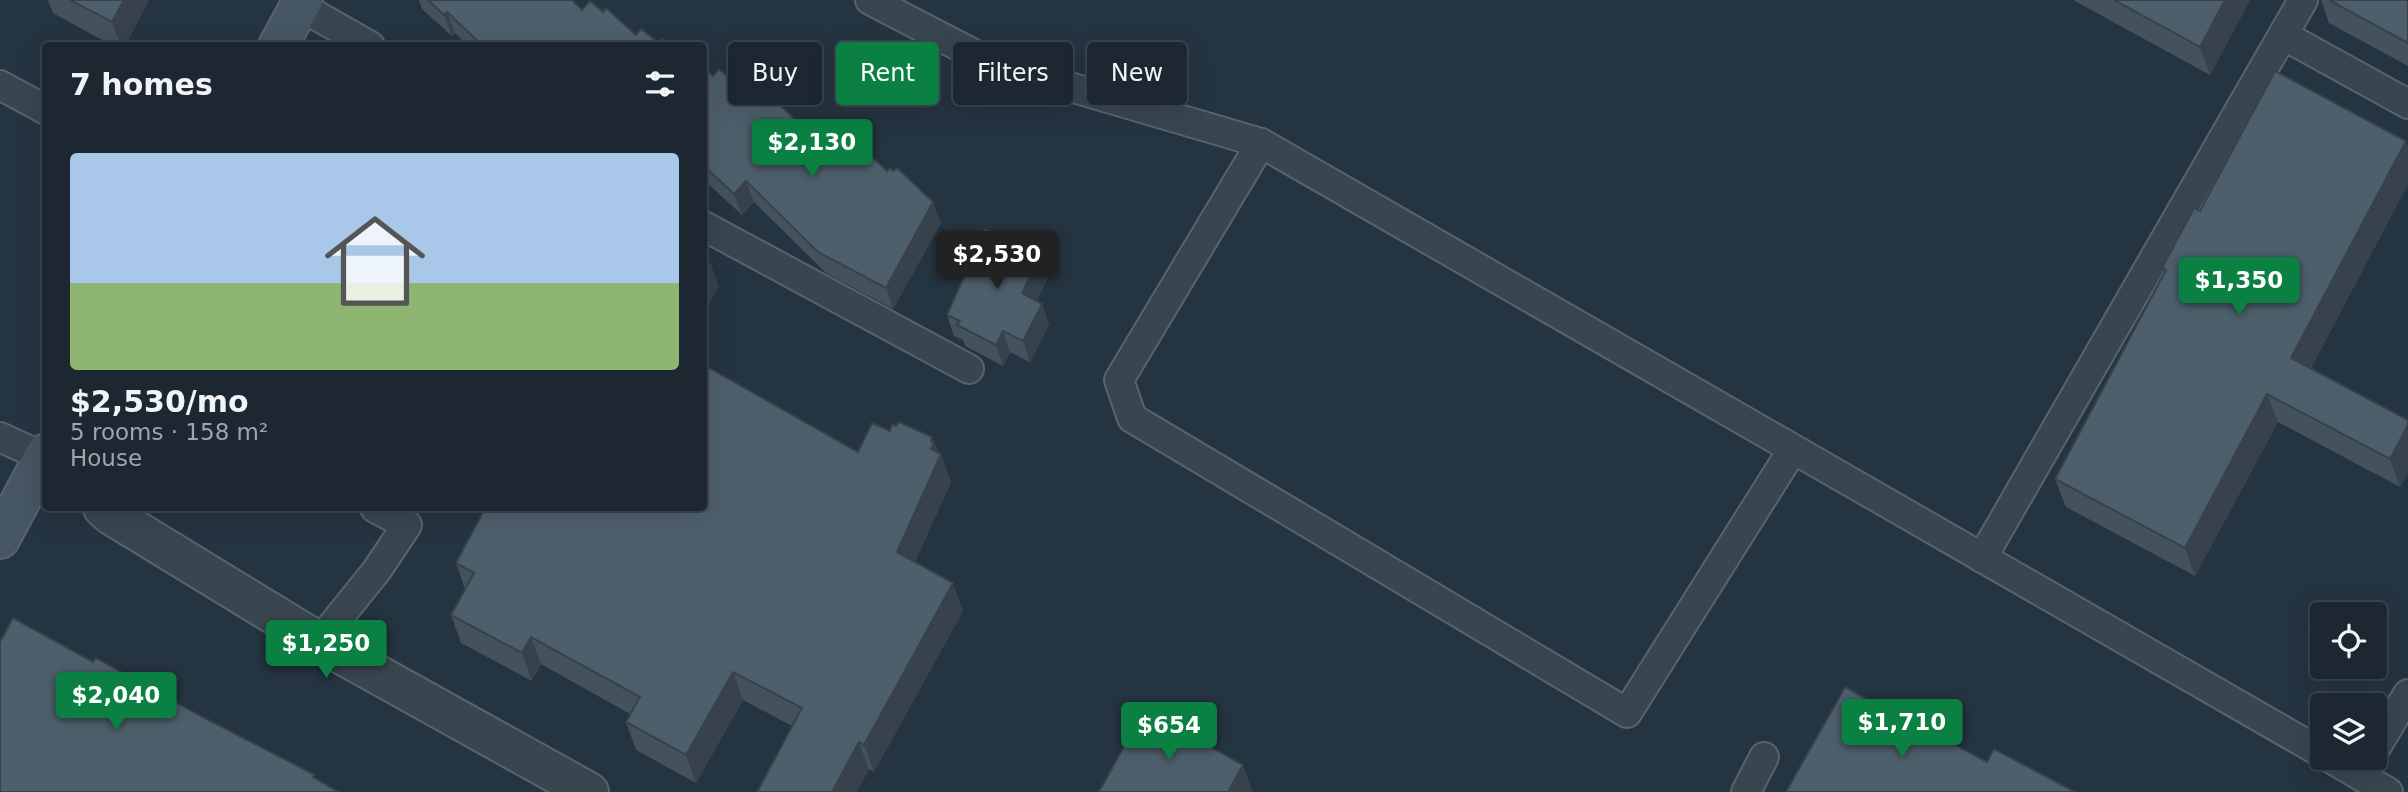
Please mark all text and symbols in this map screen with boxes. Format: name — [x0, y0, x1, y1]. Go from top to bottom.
chip: Buy — [728, 42, 822, 105]
chip: Rent — [836, 42, 939, 105]
chip: Filters — [953, 42, 1073, 105]
chip: New — [1087, 42, 1187, 105]
icon: filters — [641, 65, 679, 103]
text: 7 homes — [70, 67, 213, 102]
pin: $2,130 — [755, 120, 869, 179]
text: $2,130 — [768, 129, 856, 155]
icon: home — [312, 198, 438, 324]
pin: $2,530 — [940, 232, 1054, 291]
text: $2,530 — [953, 241, 1041, 267]
pin: $1,350 — [2182, 258, 2296, 317]
text: $1,350 — [2195, 267, 2283, 293]
text: $2,530/mo — [70, 384, 249, 419]
text: 5 rooms · 158 m² — [70, 419, 268, 445]
text: House — [70, 445, 142, 471]
map controls — [2310, 602, 2387, 770]
button: locate — [2310, 602, 2387, 679]
pin: $1,250 — [269, 620, 383, 680]
text: $1,250 — [282, 630, 370, 656]
pin: $2,040 — [59, 672, 173, 732]
text: $2,040 — [72, 682, 160, 708]
button: layers — [2310, 693, 2387, 770]
pin: $1,710 — [1845, 700, 1959, 759]
pin: $654 — [1128, 702, 1210, 762]
text: $1,710 — [1858, 709, 1946, 735]
text: $654 — [1137, 712, 1201, 738]

